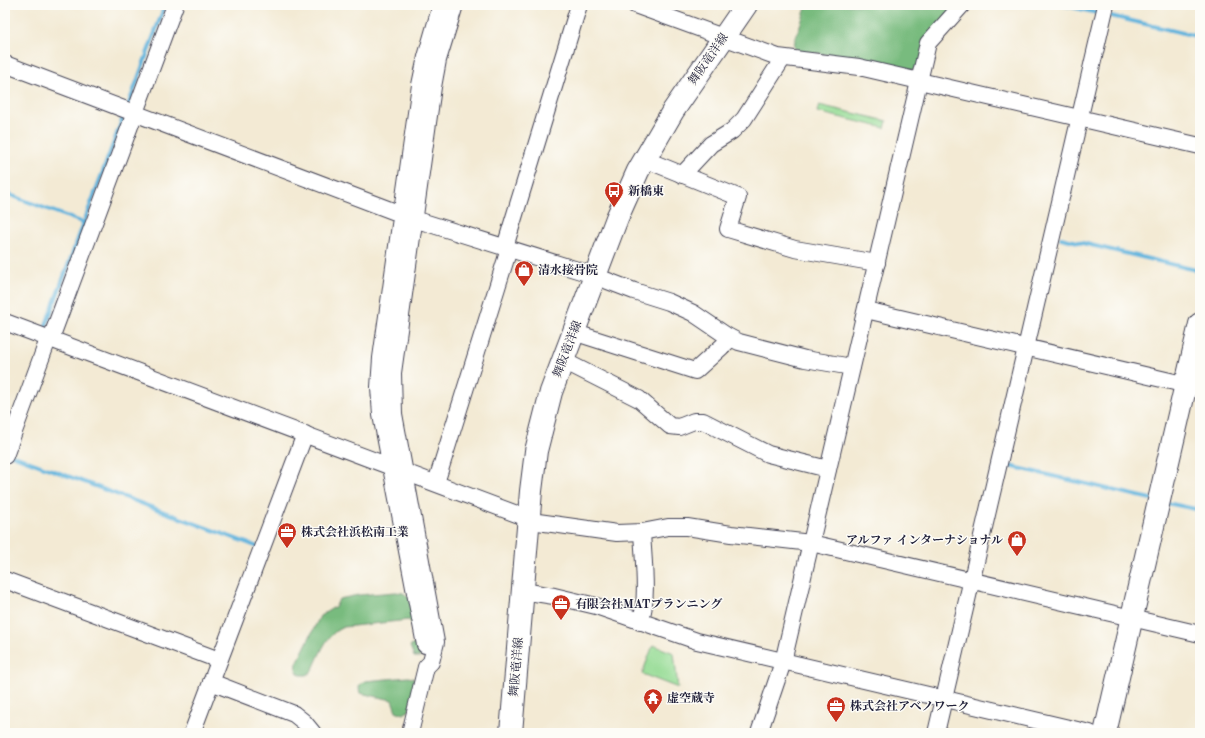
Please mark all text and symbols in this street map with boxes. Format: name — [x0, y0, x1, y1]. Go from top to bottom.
street label: 舞阪竜洋線 — [685, 30, 731, 88]
bus stop icon: 新橋東 — [603, 180, 625, 208]
place label: 新橋東 — [628, 184, 664, 198]
shop icon: 清水接骨院 — [513, 259, 535, 287]
place label: 清水接骨院 — [538, 263, 598, 277]
street label: 舞阪竜洋線 — [550, 318, 584, 380]
office icon: 株式会社浜松南工業 — [276, 521, 298, 549]
place label: 株式会社浜松南工業 — [301, 525, 409, 539]
shop icon: アルファ インターナショナル — [1006, 529, 1028, 557]
place label: アルファ インターナショナル — [846, 534, 1003, 547]
office icon: 有限会社MATプランニング — [550, 593, 572, 621]
place label: 有限会社MATプランニング — [575, 597, 722, 611]
street label: 舞阪竜洋線 — [506, 636, 526, 698]
temple icon: 虚空蔵寺 — [642, 687, 664, 715]
place label: 虚空蔵寺 — [667, 691, 715, 705]
office icon: 株式会社アベノワーク — [825, 695, 847, 723]
place label: 株式会社アベノワーク — [850, 699, 970, 713]

